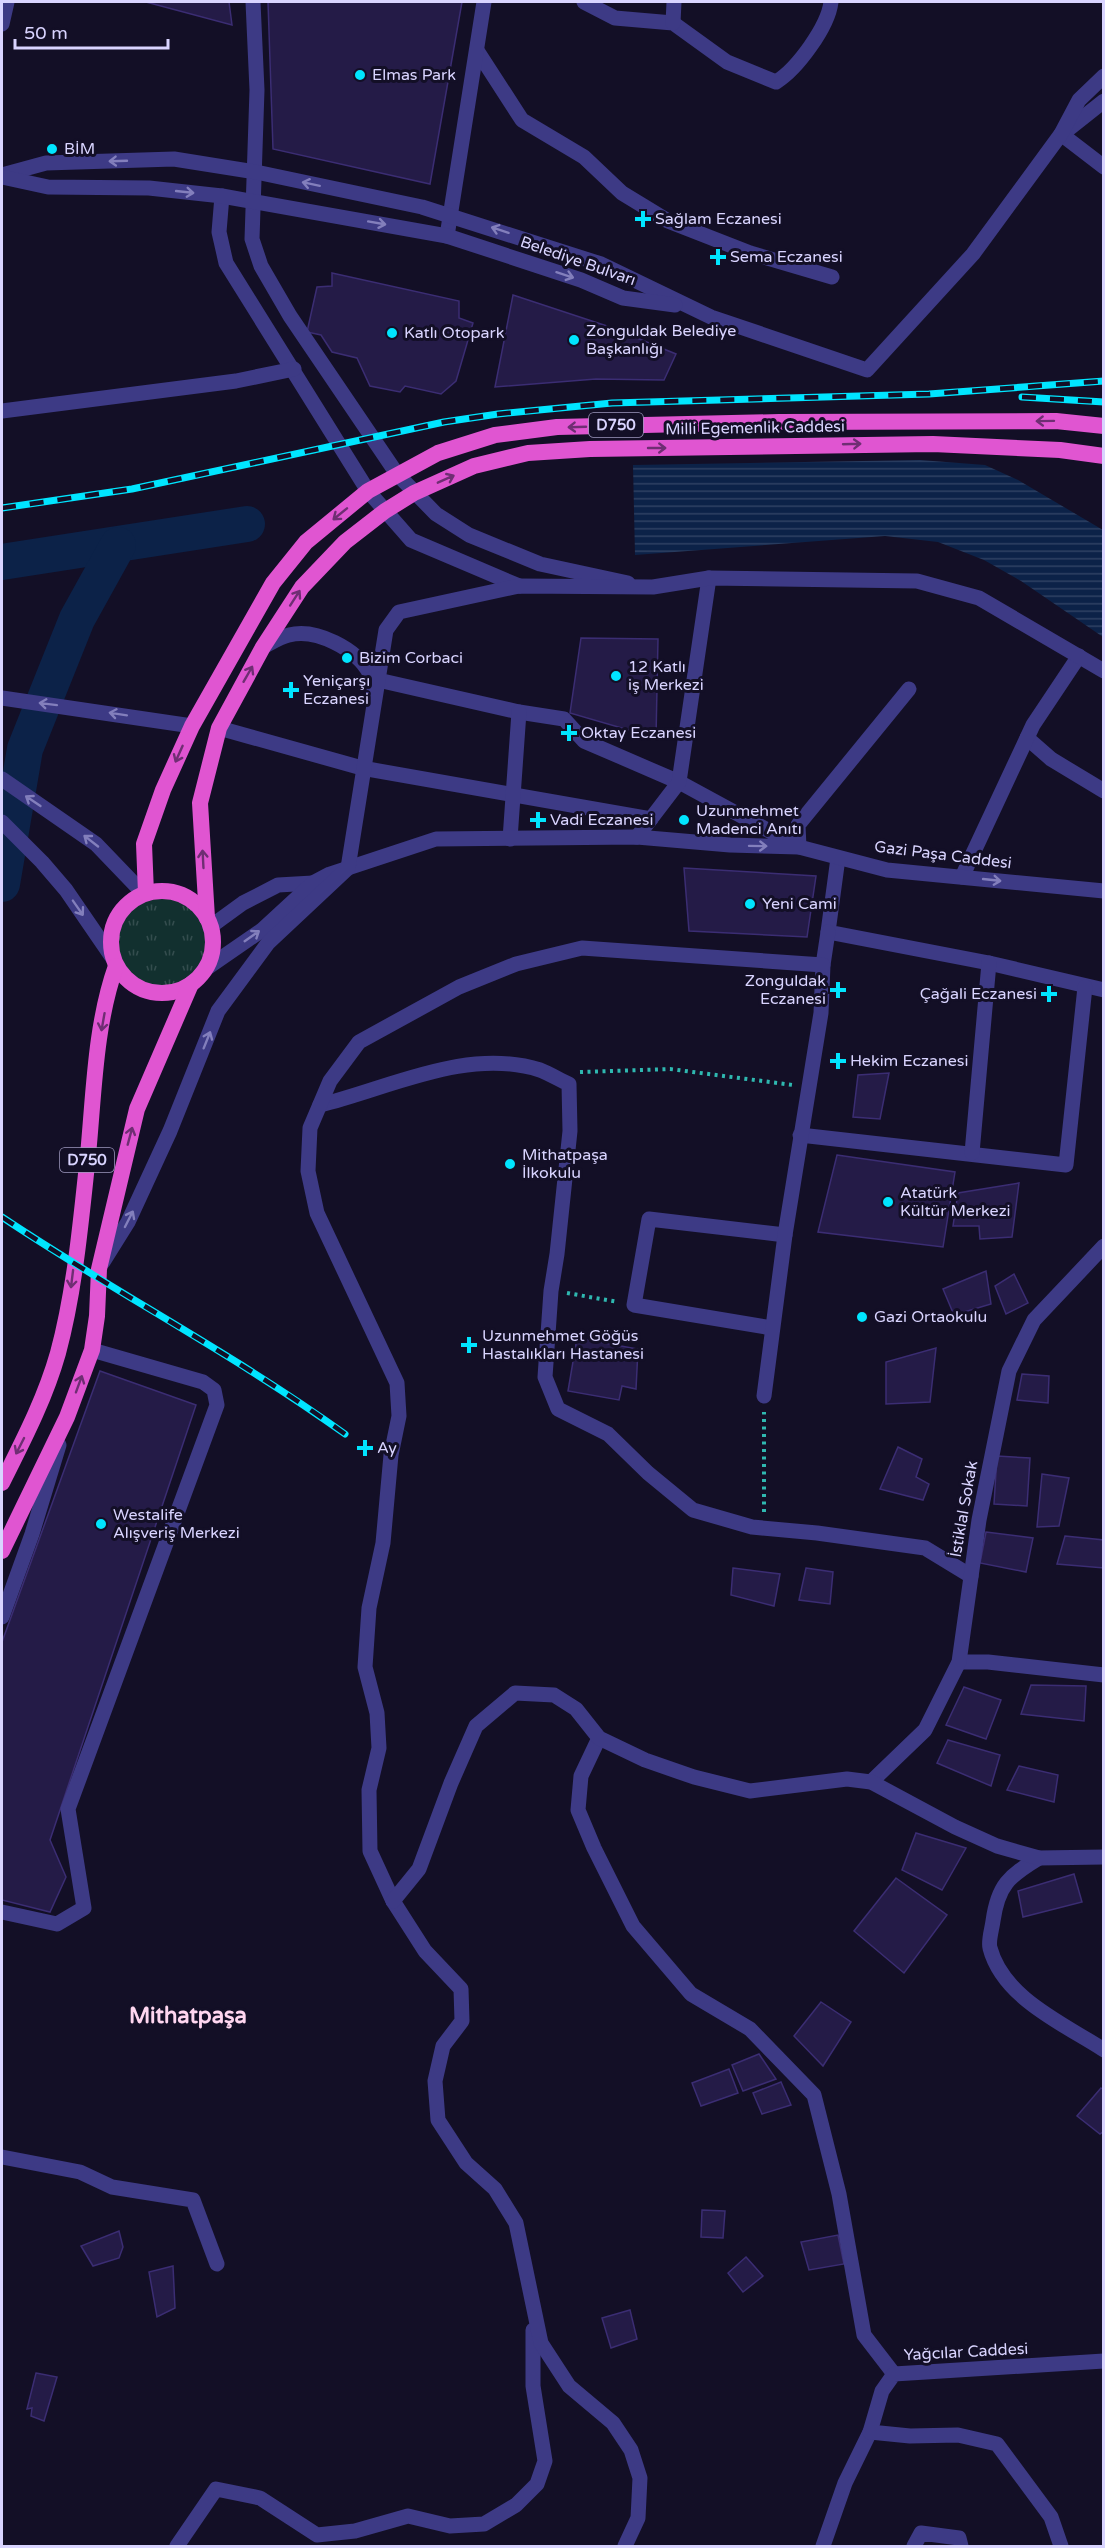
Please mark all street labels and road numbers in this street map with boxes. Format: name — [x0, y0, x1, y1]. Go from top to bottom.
street label: Belediye Bulvarı — [518, 232, 638, 290]
road number: D750 — [589, 413, 643, 437]
street label: Milli Egemenlik Caddesi — [665, 416, 845, 440]
street label: Gazi Paşa Caddesi — [873, 837, 1013, 873]
road number: D750 — [60, 1148, 114, 1172]
street label: İstiklal Sokak — [946, 1459, 982, 1559]
street label: Yağcılar Caddesi — [903, 2339, 1029, 2365]

